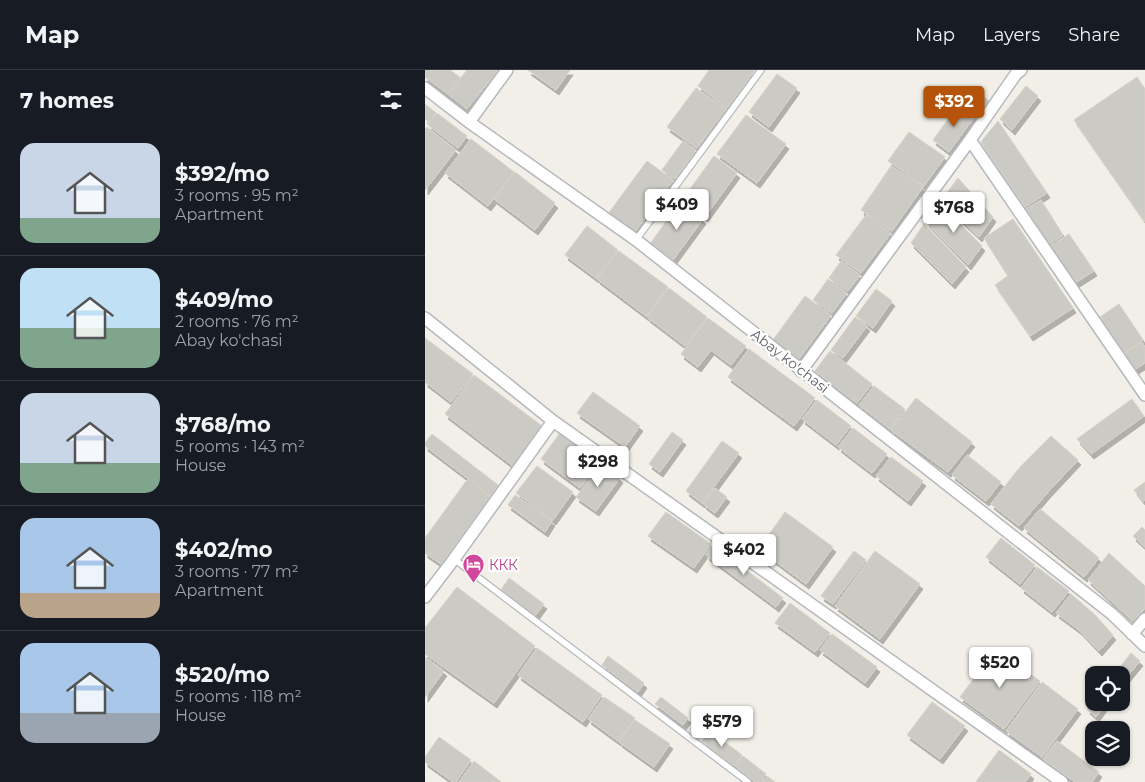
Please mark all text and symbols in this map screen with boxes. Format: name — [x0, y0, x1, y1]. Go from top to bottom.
text: Map — [25, 20, 79, 49]
text: Map — [915, 24, 955, 46]
text: Layers — [983, 24, 1040, 46]
text: Share — [1068, 24, 1120, 46]
pin: $392 — [924, 85, 984, 128]
icon: filters — [377, 86, 405, 114]
text: 7 homes — [20, 88, 114, 113]
text: $392 — [934, 92, 974, 111]
text: $392/mo — [175, 161, 269, 186]
icon: home — [60, 163, 120, 223]
text: 3 rooms · 95 m² — [175, 186, 299, 205]
pin: $409 — [647, 189, 707, 231]
pin: $768 — [924, 191, 984, 234]
text: $409 — [656, 195, 698, 214]
text: $768 — [934, 198, 974, 217]
text: Apartment — [175, 205, 264, 224]
text: $409/mo — [175, 287, 273, 312]
icon: home — [60, 288, 120, 348]
text: 2 rooms · 76 m² — [175, 312, 299, 331]
street label: Abay ko'chasi — [747, 325, 833, 397]
text: Abay ko'chasi — [175, 331, 283, 350]
text: $768/mo — [175, 412, 271, 437]
icon: home — [60, 413, 120, 473]
text: 5 rooms · 143 m² — [175, 437, 305, 456]
pin: $298 — [568, 446, 628, 488]
text: $298 — [578, 452, 618, 471]
text: House — [175, 456, 226, 475]
pin: $402 — [714, 534, 774, 576]
text: $402/mo — [175, 537, 273, 562]
icon: home — [60, 538, 120, 598]
text: $402 — [723, 540, 765, 559]
hotel icon: ККК — [461, 553, 485, 584]
place label: ККК — [489, 556, 518, 574]
text: 3 rooms · 77 m² — [175, 562, 299, 581]
text: Apartment — [175, 581, 264, 600]
pin: $520 — [970, 646, 1030, 689]
text: $520 — [980, 653, 1020, 672]
text: $520/mo — [175, 662, 270, 687]
icon: home — [60, 663, 120, 723]
map controls — [1085, 666, 1130, 766]
button: locate — [1085, 666, 1130, 711]
text: 5 rooms · 118 m² — [175, 687, 302, 706]
text: House — [175, 706, 226, 725]
pin: $579 — [692, 706, 752, 748]
text: $579 — [702, 712, 742, 731]
button: layers — [1085, 721, 1130, 766]

